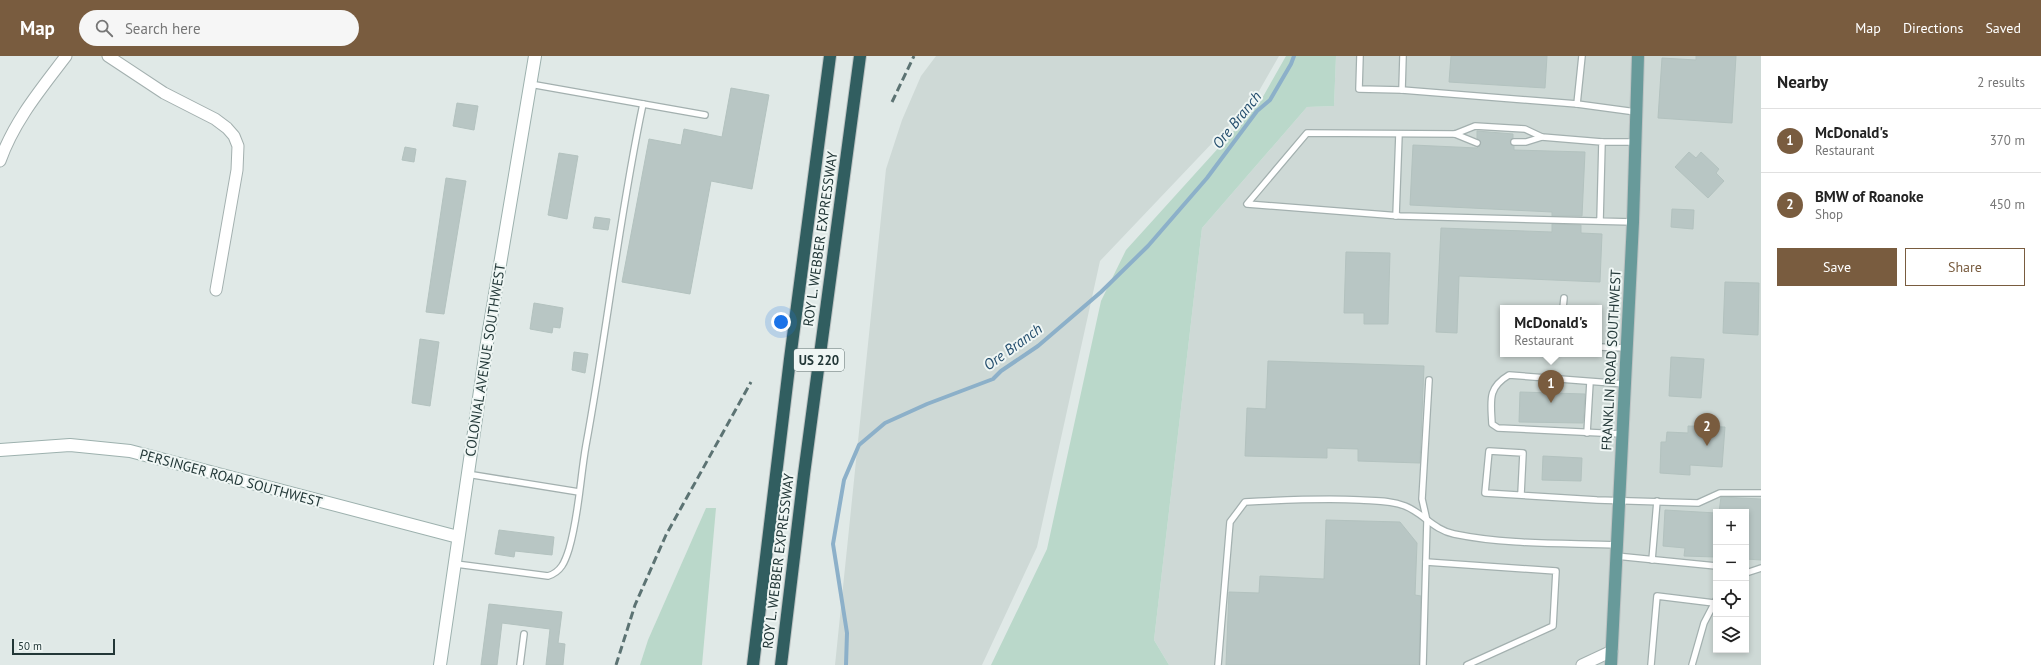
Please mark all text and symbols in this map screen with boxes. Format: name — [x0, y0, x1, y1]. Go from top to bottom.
search box — [79, 10, 359, 46]
text: Map — [20, 16, 55, 40]
icon: search — [93, 17, 115, 39]
text: Search here — [125, 19, 201, 38]
text: Map — [1855, 19, 1881, 37]
text: Directions — [1903, 19, 1963, 37]
text: Saved — [1985, 19, 2021, 37]
text: Nearby — [1777, 71, 1828, 93]
text: 2 results — [1977, 74, 2025, 91]
water label: Ore Branch — [1208, 87, 1266, 152]
text: McDonald's — [1815, 123, 1888, 142]
text: 1 — [1786, 132, 1794, 149]
text: 370 m — [1990, 132, 2025, 149]
text: Restaurant — [1815, 142, 1874, 159]
street label: ROY L. WEBBER EXPRESSWAY — [799, 150, 841, 328]
text: BMW of Roanoke — [1815, 187, 1924, 206]
text: 2 — [1786, 196, 1794, 213]
text: 450 m — [1990, 196, 2025, 213]
text: Shop — [1815, 206, 1843, 223]
button: Save — [1777, 248, 1897, 286]
button: Share — [1905, 248, 2025, 286]
street label: COLONIAL AVENUE SOUTHWEST — [461, 262, 509, 458]
street label: FRANKLIN ROAD SOUTHWEST — [1597, 269, 1625, 451]
popup — [1500, 305, 1602, 357]
your location — [771, 312, 791, 332]
text: McDonald's — [1514, 313, 1588, 332]
water label: Ore Branch — [980, 319, 1046, 374]
text: Restaurant — [1514, 332, 1574, 349]
road number: US 220 — [794, 349, 844, 371]
pin: 1 — [1538, 370, 1564, 403]
pin: 2 — [1694, 413, 1720, 446]
street label: PERSINGER ROAD SOUTHWEST — [138, 445, 325, 511]
street label: ROY L. WEBBER EXPRESSWAY — [758, 472, 798, 650]
map controls — [1713, 509, 1749, 653]
button: + — [1713, 509, 1749, 545]
button: − — [1713, 545, 1749, 581]
button: locate — [1713, 581, 1749, 617]
button: layers — [1713, 617, 1749, 653]
scale bar — [12, 637, 115, 656]
text: 50 m — [18, 639, 42, 653]

